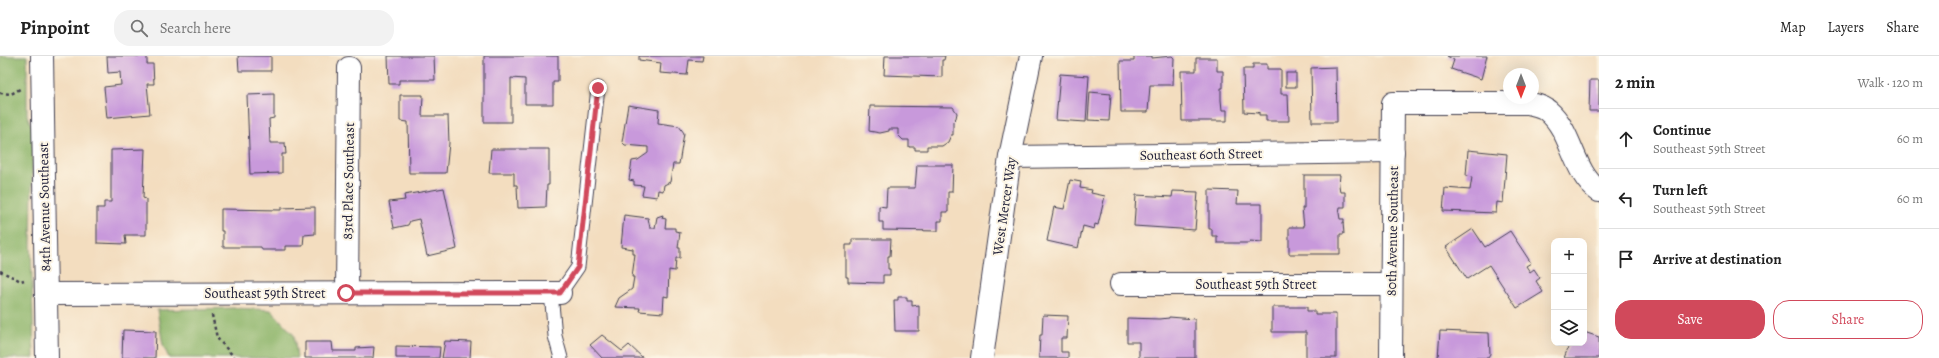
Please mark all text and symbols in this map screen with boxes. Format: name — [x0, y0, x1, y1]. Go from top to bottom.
search box — [114, 10, 394, 46]
text: Pinpoint — [20, 15, 90, 41]
icon: search — [128, 17, 150, 39]
text: Search here — [160, 18, 231, 38]
text: Map — [1780, 18, 1806, 37]
text: Layers — [1828, 18, 1864, 37]
text: Share — [1886, 18, 1919, 37]
north arrow — [1503, 68, 1539, 104]
text: 2 min — [1615, 71, 1655, 94]
text: Walk · 120 m — [1858, 74, 1923, 91]
route end — [589, 79, 607, 97]
text: Continue — [1653, 120, 1711, 140]
street label: 83rd Place Southeast — [338, 122, 359, 240]
icon: ahead — [1615, 128, 1637, 150]
text: 60 m — [1897, 130, 1923, 147]
text: Southeast 59th Street — [1653, 140, 1766, 157]
street label: 84th Avenue Southeast — [34, 142, 55, 272]
street label: Southeast 60th Street — [1139, 144, 1263, 165]
street label: West Mercer Way — [988, 155, 1021, 257]
street label: 80th Avenue Southeast — [1382, 165, 1403, 296]
text: Turn left — [1653, 180, 1708, 200]
icon: left — [1615, 188, 1637, 210]
text: 60 m — [1897, 190, 1923, 207]
text: Southeast 59th Street — [1653, 200, 1766, 217]
map controls — [1551, 238, 1587, 346]
button: + — [1551, 238, 1587, 274]
icon: arrive — [1615, 248, 1637, 270]
text: Arrive at destination — [1653, 249, 1782, 269]
button: − — [1551, 274, 1587, 310]
street label: Southeast 59th Street — [1195, 275, 1317, 294]
street label: Southeast 59th Street — [204, 284, 326, 303]
route start — [337, 284, 355, 302]
button: Save — [1615, 300, 1765, 339]
button: Share — [1773, 300, 1923, 339]
button: layers — [1551, 310, 1587, 346]

